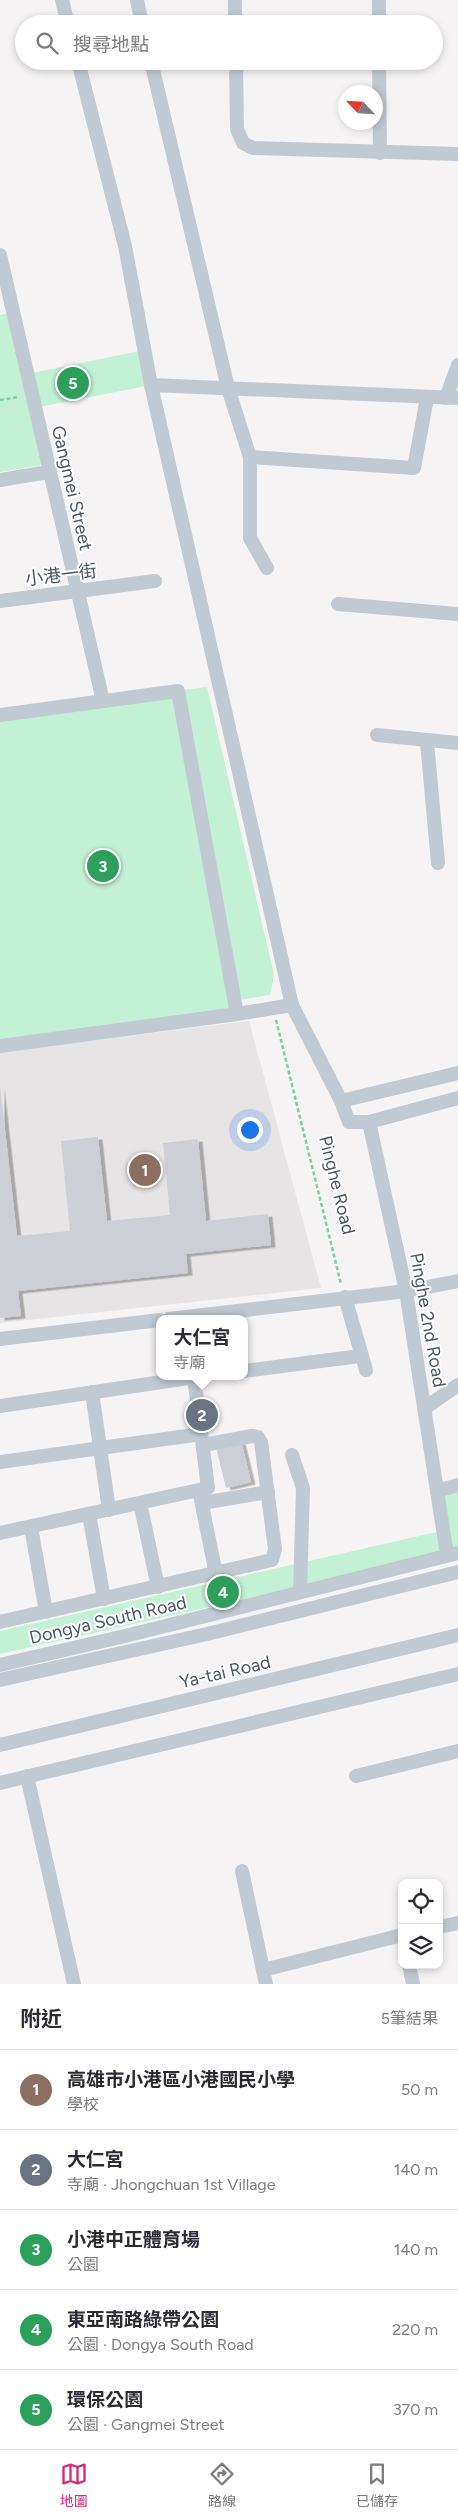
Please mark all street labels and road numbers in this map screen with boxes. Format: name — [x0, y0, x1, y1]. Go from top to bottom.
street label: Gangmei Street — [47, 423, 97, 553]
street label: 小港一街 — [24, 560, 98, 590]
street label: Pinghe Road — [314, 1133, 360, 1237]
street label: Pinghe 2nd Road — [405, 1251, 451, 1389]
street label: Dongya South Road — [27, 1591, 189, 1649]
street label: Ya-tai Road — [177, 1651, 273, 1693]

